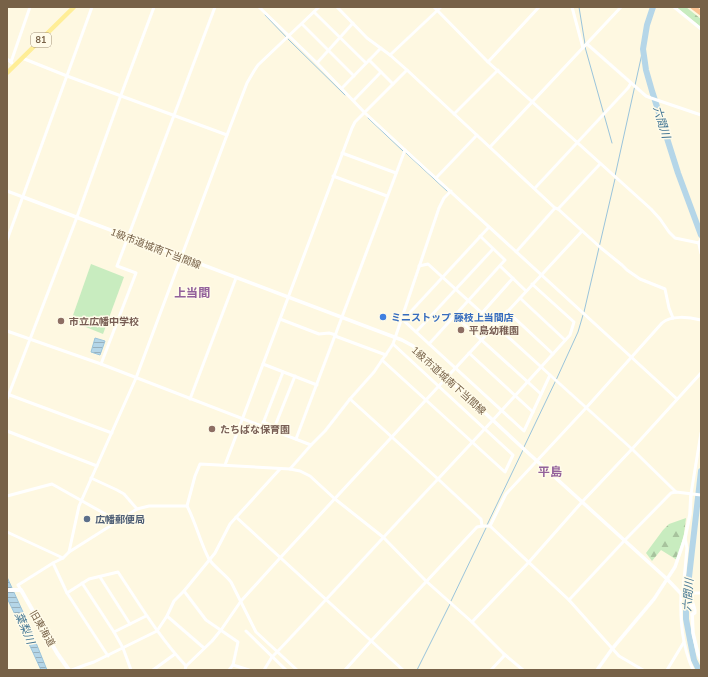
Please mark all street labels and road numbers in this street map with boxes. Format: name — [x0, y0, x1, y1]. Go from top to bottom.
road number: 81 — [31, 33, 51, 47]
street label: 1級市道城南下当間線 — [108, 225, 203, 273]
street label: 1級市道城南下当間線 — [408, 343, 489, 418]
street label: 旧東海道 — [26, 608, 58, 649]

